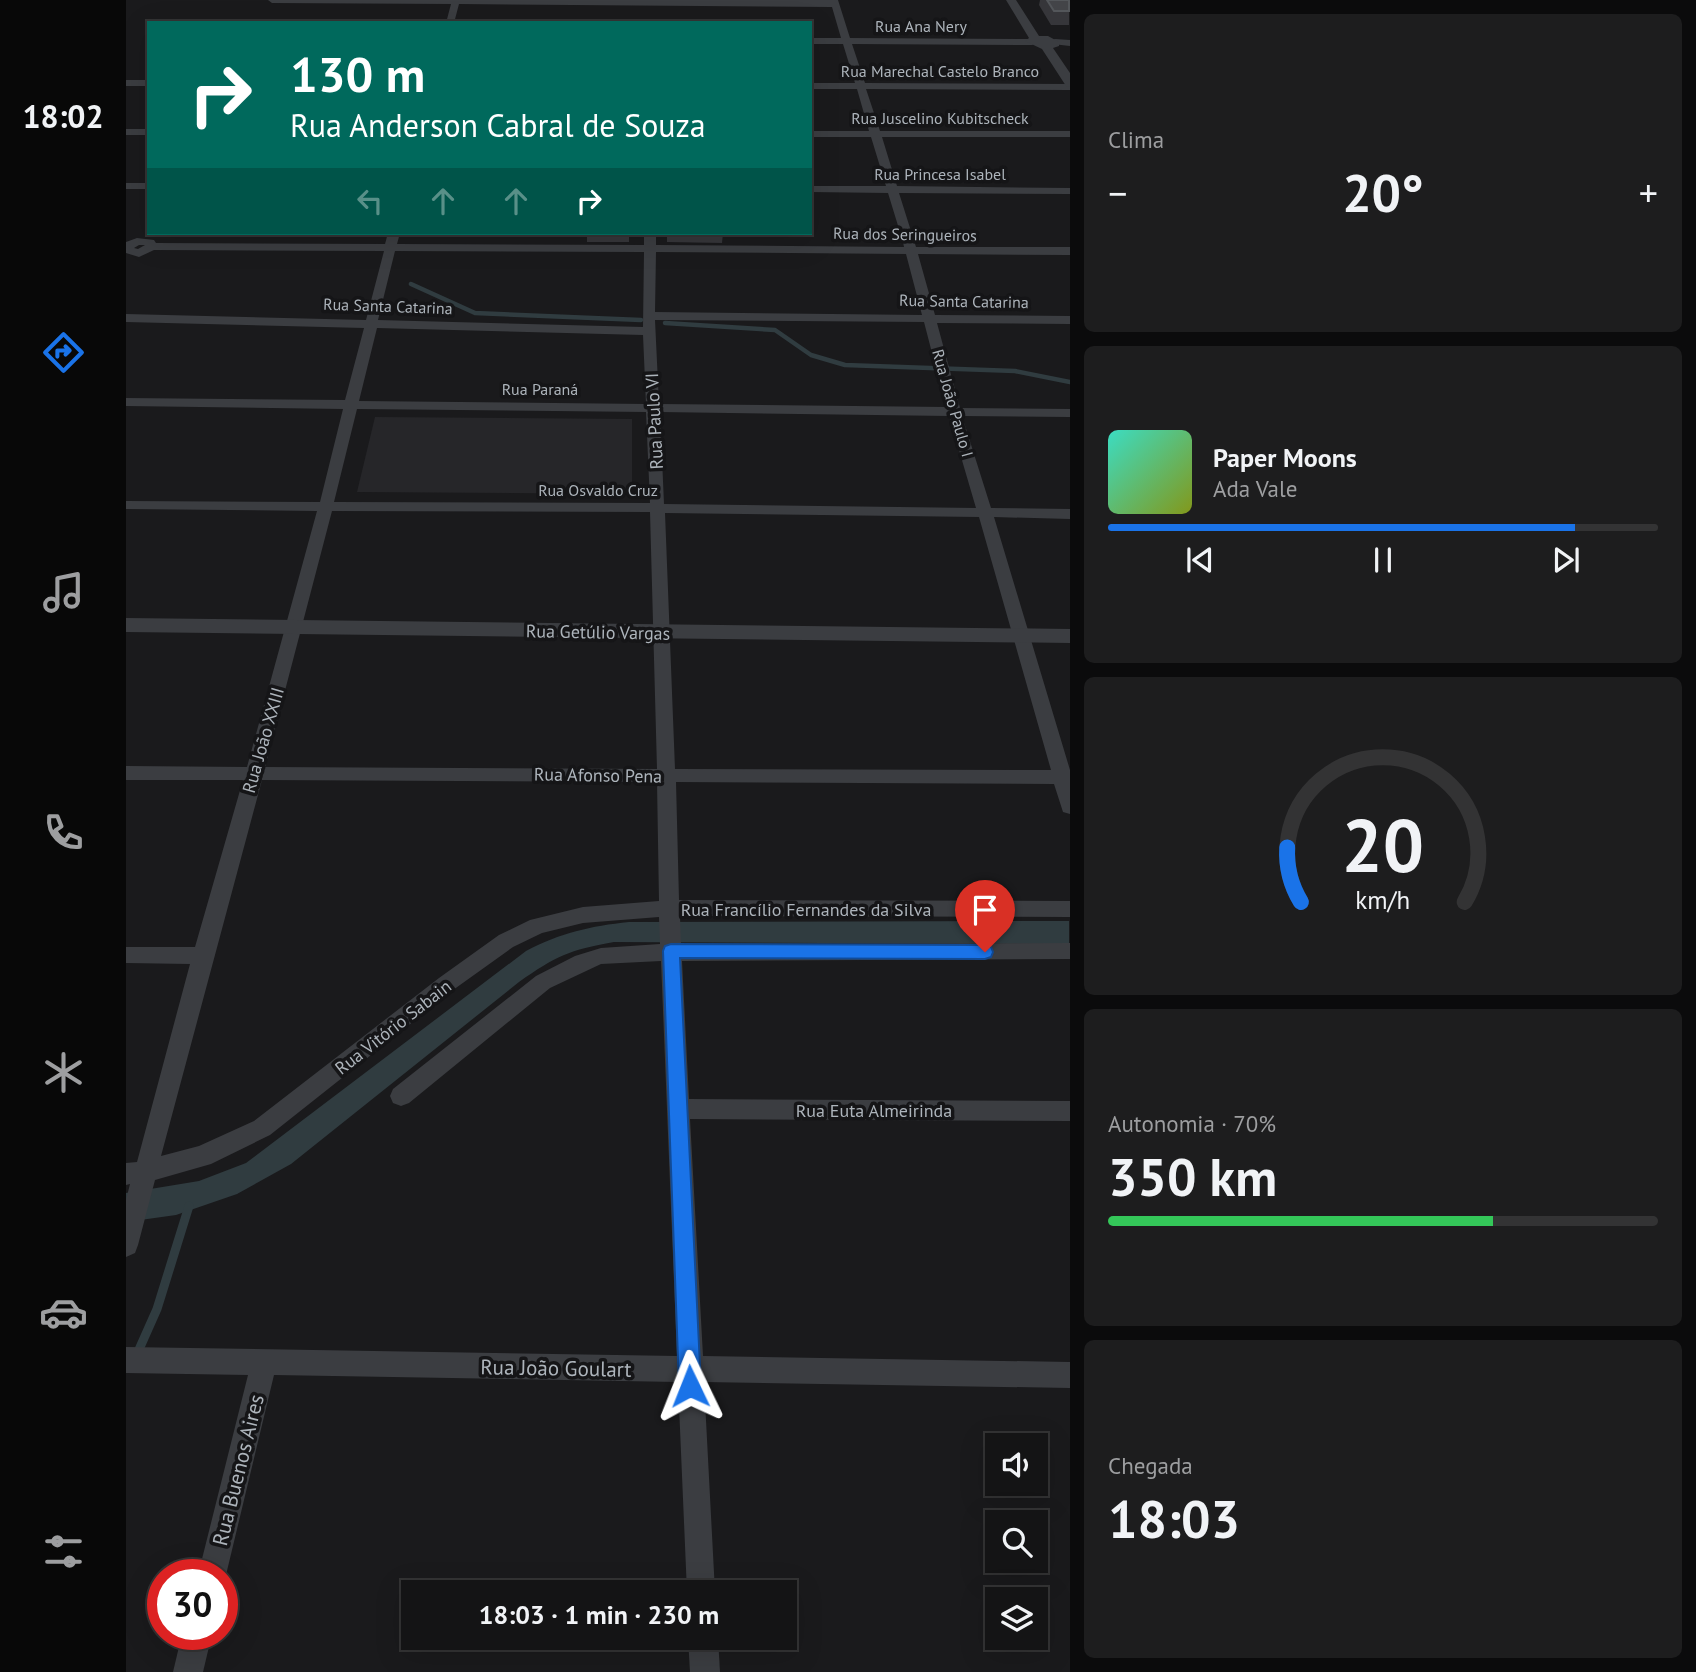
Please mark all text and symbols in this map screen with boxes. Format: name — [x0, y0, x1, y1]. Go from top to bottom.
street label: Rua Ana Nery — [875, 16, 967, 36]
text: 130 m — [290, 42, 425, 106]
icon: right — [175, 49, 266, 140]
street label: Rua Marechal Castelo Branco — [841, 61, 1039, 81]
text: 18:02 — [22, 95, 104, 137]
text: Rua Anderson Cabral de Souza — [290, 104, 706, 146]
street label: Rua Juscelino Kubitscheck — [851, 108, 1029, 128]
text: Clima — [1108, 125, 1164, 154]
text: 20° — [1342, 159, 1424, 226]
street label: Rua Princesa Isabel — [874, 164, 1006, 184]
text: − — [1108, 168, 1127, 217]
text: + — [1639, 168, 1658, 217]
icon: left — [351, 182, 389, 220]
icon: ahead — [424, 182, 462, 220]
icon: ahead — [497, 182, 535, 220]
icon: right — [570, 182, 608, 220]
street label: Rua dos Seringueiros — [833, 223, 977, 245]
street label: Rua Santa Catarina — [899, 290, 1029, 312]
street label: Rua Santa Catarina — [323, 294, 453, 318]
icon: directions — [39, 328, 88, 377]
street label: Rua João Paulo I — [928, 347, 978, 459]
street label: Rua Paulo VI — [640, 372, 668, 470]
street label: Rua Paraná — [502, 379, 578, 399]
text: Paper Moons — [1213, 441, 1357, 474]
text: Ada Vale — [1213, 474, 1297, 503]
street label: Rua Osvaldo Cruz — [538, 480, 658, 500]
icon: previous — [1181, 541, 1219, 579]
icon: pause — [1364, 541, 1402, 579]
icon: next — [1547, 541, 1585, 579]
icon: music — [39, 568, 88, 617]
street label: Rua Getúlio Vargas — [526, 619, 670, 645]
street label: Rua João XXIII — [237, 684, 289, 796]
street label: Rua Afonso Pena — [534, 762, 662, 788]
text: 20 — [1342, 798, 1424, 892]
icon: phone — [39, 808, 88, 857]
pin — [955, 880, 1015, 952]
text: km/h — [1356, 884, 1410, 916]
icon: arrive — [966, 891, 1004, 929]
street label: Rua Francílio Fernandes da Silva — [681, 898, 931, 921]
street label: Rua Vitório Sabain — [330, 974, 456, 1080]
icon: climate — [39, 1048, 88, 1097]
street label: Rua Euta Almeirinda — [796, 1099, 952, 1122]
text: Autonomia · 70% — [1108, 1109, 1276, 1138]
text: 350 km — [1108, 1143, 1277, 1210]
icon: car — [39, 1288, 88, 1337]
position arrow — [653, 1349, 727, 1423]
street label: Rua João Goulart — [480, 1353, 632, 1383]
street label: Rua Buenos Aires — [206, 1392, 270, 1548]
map controls — [985, 1433, 1048, 1650]
button: sound — [985, 1433, 1048, 1496]
text: Chegada — [1108, 1451, 1193, 1480]
text: 18:03 — [1108, 1485, 1240, 1552]
button: search — [985, 1510, 1048, 1573]
icon: filters — [39, 1527, 88, 1576]
speed limit sign: 30 — [147, 1559, 238, 1650]
button: layers — [985, 1587, 1048, 1650]
text: 18:03 · 1 min · 230 m — [479, 1598, 719, 1631]

